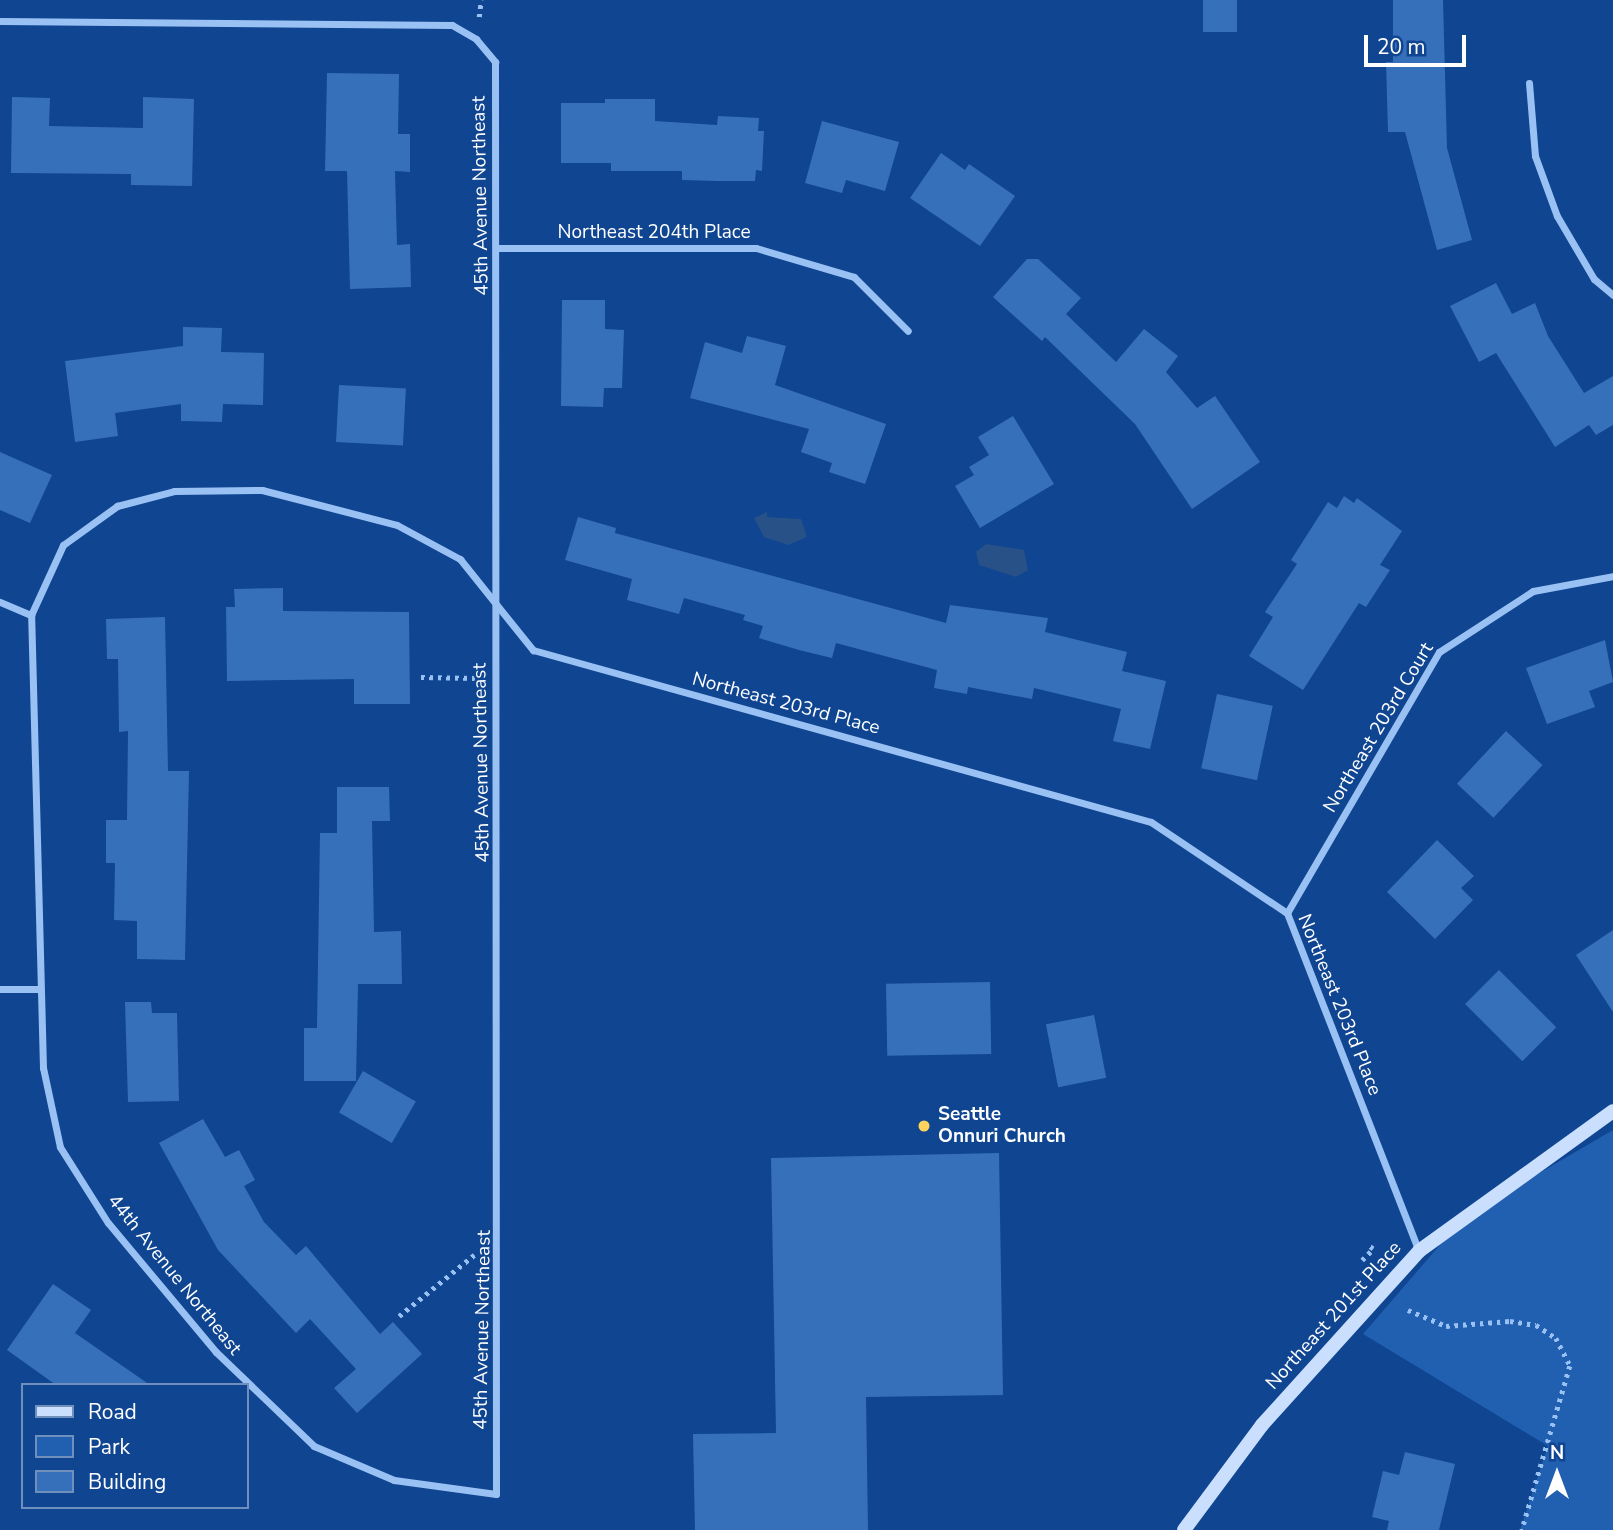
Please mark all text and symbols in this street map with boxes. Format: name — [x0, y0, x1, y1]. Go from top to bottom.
scale bar — [1368, 21, 1470, 65]
text: 20 m — [1377, 33, 1426, 61]
street label: 45th Avenue Northeast — [468, 96, 494, 296]
street label: Northeast 204th Place — [557, 222, 751, 244]
street label: Northeast 203rd Court — [1319, 639, 1439, 817]
street label: 45th Avenue Northeast — [469, 663, 495, 863]
street label: Northeast 203rd Place — [690, 668, 882, 740]
street label: Northeast 203rd Place — [1292, 911, 1386, 1099]
place label: Seattle Onnuri Church — [938, 1104, 1066, 1148]
marker: Seattle Onnuri Church — [916, 1118, 932, 1134]
street label: 44th Avenue Northeast — [102, 1190, 246, 1360]
street label: 45th Avenue Northeast — [470, 1230, 496, 1430]
street label: Northeast 201st Place — [1262, 1237, 1406, 1395]
legend — [21, 1383, 248, 1509]
text: Road — [88, 1398, 137, 1426]
text: Park — [88, 1433, 130, 1461]
north arrow — [1522, 1439, 1592, 1509]
text: N — [1550, 1440, 1564, 1466]
text: Building — [88, 1468, 166, 1496]

